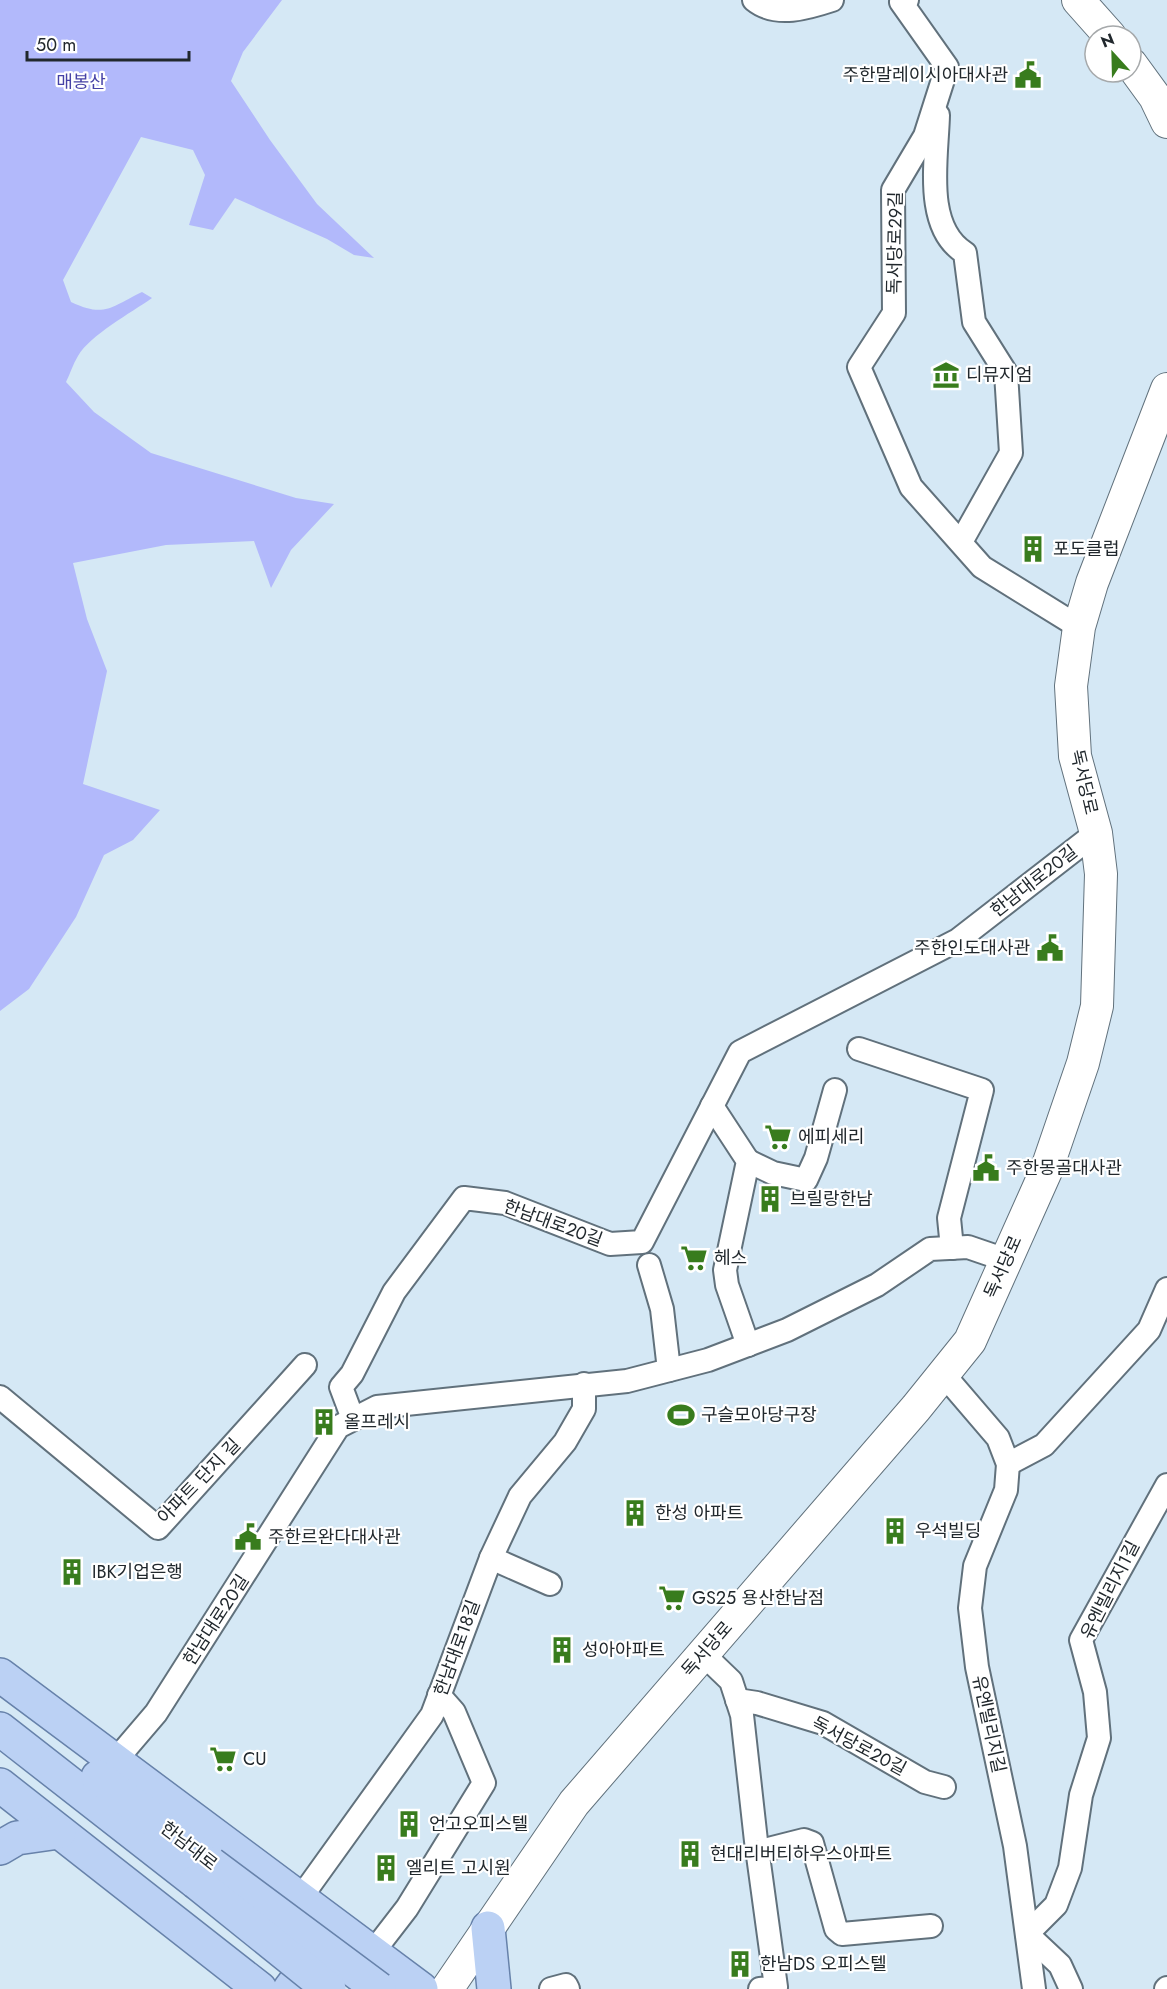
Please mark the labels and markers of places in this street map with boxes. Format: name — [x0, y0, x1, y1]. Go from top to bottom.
public building icon: 주한말레이시아대사관 — [1013, 60, 1043, 90]
place label: 주한말레이시아대사관 — [842, 62, 1008, 88]
museum icon: 디뮤지엄 — [931, 360, 961, 390]
place label: 디뮤지엄 — [966, 362, 1032, 388]
building icon: 포도클럽 — [1018, 534, 1048, 564]
place label: 포도클럽 — [1053, 536, 1119, 562]
public building icon: 주한인도대사관 — [1035, 933, 1065, 963]
place label: 주한인도대사관 — [914, 935, 1030, 961]
supermarket icon: 에피세리 — [763, 1122, 793, 1152]
place label: 에피세리 — [798, 1124, 864, 1150]
public building icon: 주한몽골대사관 — [971, 1153, 1001, 1183]
place label: 주한몽골대사관 — [1006, 1155, 1122, 1181]
building icon: 브릴랑한남 — [755, 1184, 785, 1214]
place label: 브릴랑한남 — [790, 1186, 873, 1212]
supermarket icon: 헤스 — [679, 1243, 709, 1273]
place label: 헤스 — [714, 1245, 747, 1271]
sports icon: 구슬모아당구장 — [666, 1400, 696, 1430]
place label: 구슬모아당구장 — [701, 1402, 817, 1428]
building icon: 올프레시 — [309, 1407, 339, 1437]
place label: 올프레시 — [344, 1409, 410, 1435]
building icon: 한성 아파트 — [620, 1498, 650, 1528]
place label: 한성 아파트 — [655, 1500, 743, 1526]
building icon: 우석빌딩 — [880, 1516, 910, 1546]
place label: 우석빌딩 — [915, 1518, 981, 1544]
public building icon: 주한르완다대사관 — [233, 1522, 263, 1552]
place label: 주한르완다대사관 — [268, 1524, 401, 1550]
building icon: IBK기업은행 — [57, 1557, 87, 1587]
place label: IBK기업은행 — [92, 1559, 183, 1585]
supermarket icon: GS25 용산한남점 — [657, 1583, 687, 1613]
place label: GS25 용산한남점 — [692, 1585, 824, 1611]
building icon: 성아아파트 — [547, 1635, 577, 1665]
place label: 성아아파트 — [582, 1637, 665, 1663]
supermarket icon: CU — [208, 1744, 238, 1774]
place label: CU — [243, 1746, 267, 1772]
building icon: 언고오피스텔 — [394, 1809, 424, 1839]
place label: 언고오피스텔 — [429, 1811, 528, 1837]
building icon: 현대리버티하우스아파트 — [675, 1839, 705, 1869]
place label: 현대리버티하우스아파트 — [710, 1841, 892, 1867]
building icon: 엘리트 고시원 — [371, 1853, 401, 1883]
place label: 엘리트 고시원 — [406, 1855, 511, 1881]
building icon: 한남DS 오피스텔 — [725, 1949, 755, 1979]
place label: 한남DS 오피스텔 — [760, 1951, 887, 1977]

